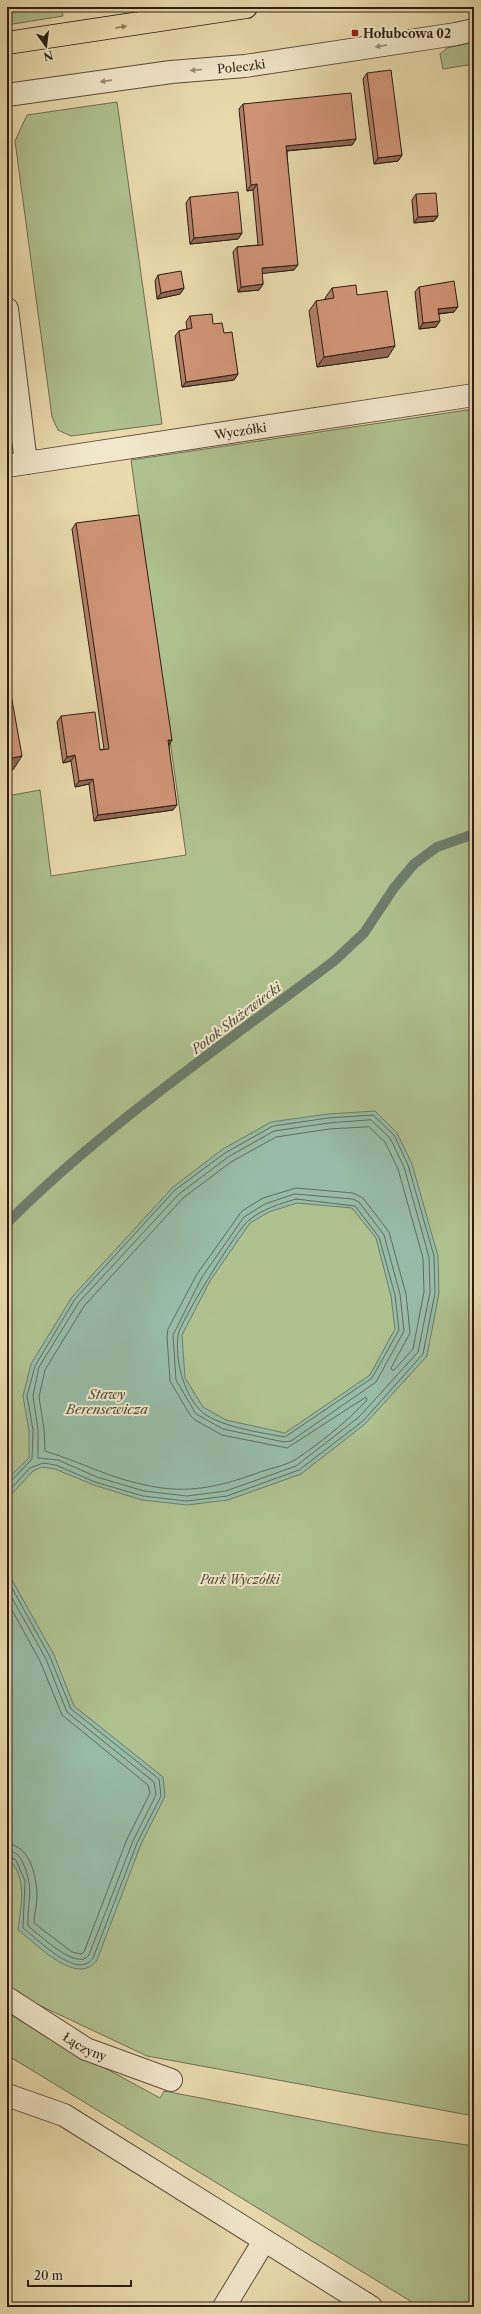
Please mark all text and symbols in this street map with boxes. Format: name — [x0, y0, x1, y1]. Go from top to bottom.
one-way arrow — [115, 24, 127, 30]
north arrow — [26, 26, 66, 66]
place label: Hołubcowa 02 — [363, 26, 451, 41]
marker: Hołubcowa 02 — [350, 28, 360, 38]
one-way arrow — [374, 43, 387, 49]
text: N — [42, 48, 55, 64]
street label: Poleczki — [216, 55, 267, 76]
one-way arrow — [190, 66, 202, 73]
one-way arrow — [100, 78, 112, 84]
street label: Wyczółki — [212, 419, 268, 442]
water label: Potok Służewiecki — [187, 979, 285, 1057]
water label: Stawy Berensewicza — [65, 1386, 148, 1417]
park label: Park Wyczółki — [199, 1572, 281, 1587]
street label: Łączyny — [60, 2029, 109, 2064]
scale bar — [28, 2262, 131, 2288]
text: 20 m — [34, 2268, 63, 2283]

